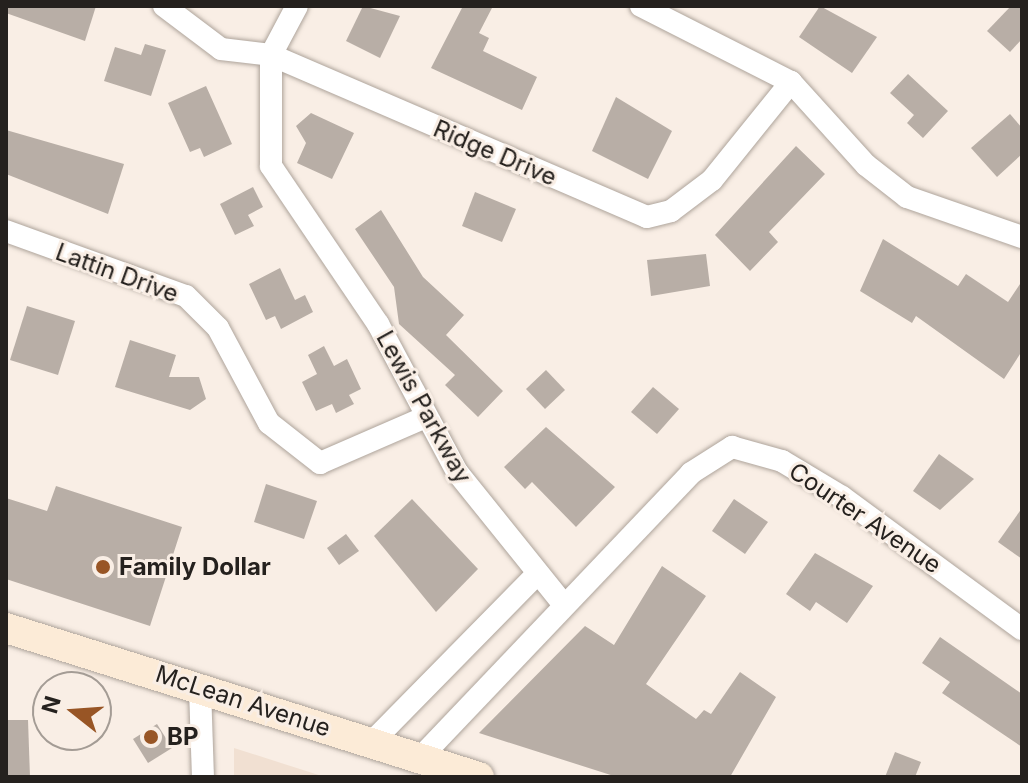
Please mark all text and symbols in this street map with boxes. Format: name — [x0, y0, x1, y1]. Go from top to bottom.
street label: Ridge Drive — [429, 114, 561, 192]
street label: Lattin Drive — [52, 238, 182, 308]
street label: Lewis Parkway — [370, 326, 478, 488]
street label: Courter Avenue — [783, 457, 947, 579]
place label: Family Dollar — [119, 553, 271, 581]
marker: Family Dollar — [94, 558, 112, 576]
street label: McLean Avenue — [152, 659, 334, 743]
north arrow — [32, 671, 112, 751]
text: N — [36, 693, 66, 716]
place label: BP — [167, 723, 198, 751]
marker: BP — [142, 728, 160, 746]

